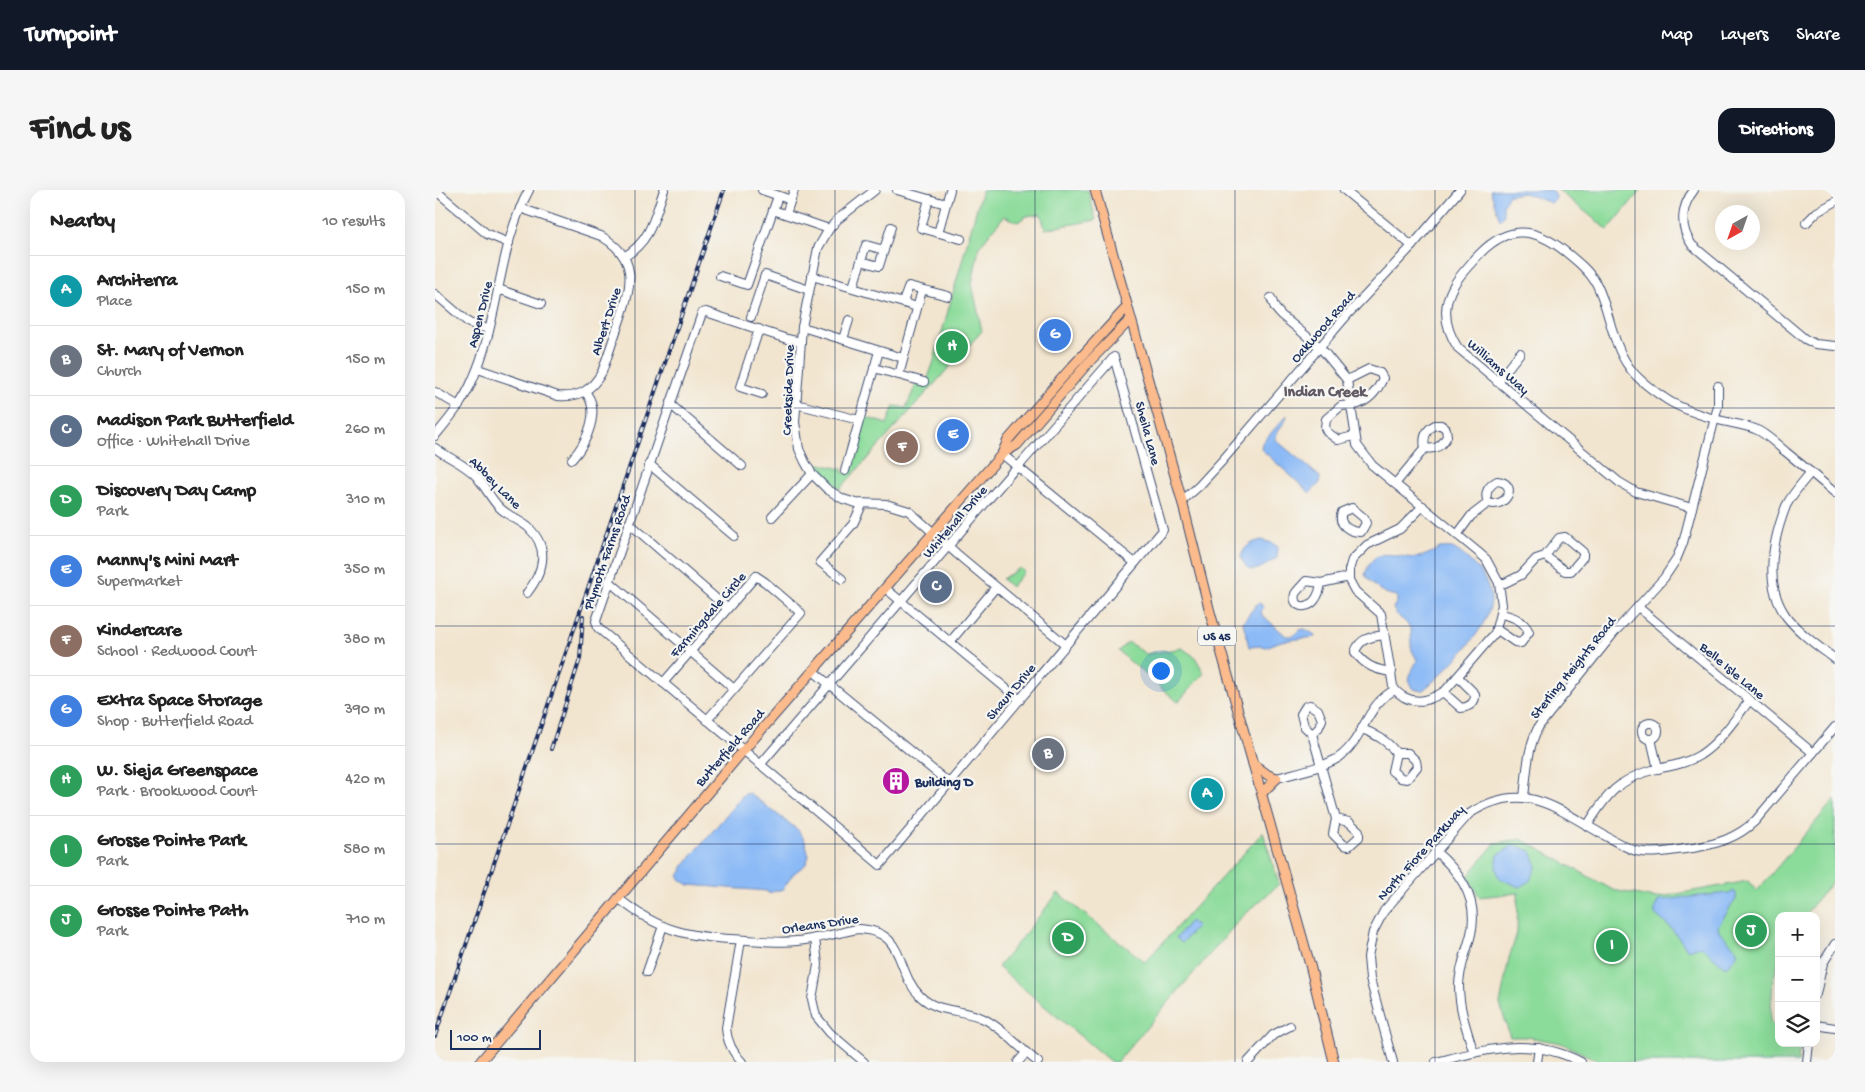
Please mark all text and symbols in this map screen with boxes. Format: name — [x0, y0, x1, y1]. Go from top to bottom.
text: Turnpoint — [25, 21, 116, 50]
text: Map — [1661, 25, 1693, 46]
text: Layers — [1721, 25, 1768, 46]
text: Share — [1796, 25, 1840, 46]
button: Directions — [1718, 108, 1835, 153]
text: Find us — [30, 110, 130, 151]
north arrow — [1715, 205, 1760, 250]
text: Nearby — [50, 210, 115, 235]
text: 10 results — [322, 213, 385, 232]
text: Architerra — [97, 270, 177, 293]
street label: Aspen Drive — [465, 279, 498, 350]
text: A — [61, 281, 71, 300]
text: 150 m — [346, 281, 385, 300]
street label: Albert Drive — [588, 285, 627, 358]
street label: Oakwood Road — [1288, 287, 1361, 367]
text: Place — [97, 293, 132, 312]
pin: G — [1039, 316, 1071, 354]
pin: H — [936, 328, 968, 366]
street label: Williams Way — [1463, 336, 1532, 400]
text: St. Mary of Vernon — [97, 340, 244, 363]
street label: Creekside Drive — [779, 344, 800, 436]
text: B — [62, 351, 70, 370]
text: 150 m — [346, 351, 385, 370]
text: Church — [97, 363, 141, 382]
district label: Indian Creek — [1284, 384, 1368, 403]
street label: Sheila Lane — [1130, 400, 1163, 468]
text: Madison Park Butterfield — [97, 410, 293, 433]
pin: E — [937, 416, 969, 454]
text: C — [62, 421, 70, 440]
text: 260 m — [345, 421, 385, 440]
pin: F — [886, 428, 918, 466]
text: Office · Whitehall Drive — [97, 433, 250, 452]
street label: Abbey Lane — [464, 454, 525, 514]
text: Discovery Day Camp — [97, 480, 256, 503]
street label: Whitehall Drive — [920, 482, 993, 562]
text: D — [61, 491, 71, 510]
text: 310 m — [346, 491, 385, 510]
street label: Plymoth Farms Road — [580, 491, 637, 613]
text: Park — [97, 503, 128, 522]
text: Manny's Mini Mart — [97, 550, 238, 573]
text: E — [61, 561, 71, 580]
text: 350 m — [344, 561, 385, 580]
pin: C — [920, 568, 952, 606]
street label: Farmingdale Circle — [666, 569, 751, 663]
text: Supermarket — [97, 573, 182, 592]
street label: Sterling Heights Road — [1527, 613, 1622, 723]
text: Kindercare — [97, 620, 182, 643]
road number: US 45 — [1198, 626, 1236, 646]
text: F — [62, 631, 70, 650]
text: 380 m — [344, 631, 385, 650]
street label: Belle Isle Lane — [1695, 639, 1768, 705]
text: School · Redwood Court — [97, 643, 256, 662]
your location — [1148, 658, 1174, 684]
street label: Shaun Drive — [983, 660, 1041, 724]
text: Extra Space Storage — [97, 690, 262, 713]
text: G — [61, 701, 71, 720]
text: 390 m — [344, 701, 385, 720]
street label: Butterfield Road — [692, 705, 770, 792]
text: Shop · Butterfield Road — [97, 713, 253, 732]
pin: B — [1032, 735, 1064, 773]
text: W. Sieja Greenspace — [97, 760, 257, 783]
building icon: Building D — [881, 766, 911, 796]
text: H — [61, 771, 71, 790]
text: 420 m — [345, 771, 385, 790]
place label: Building D — [914, 775, 974, 792]
pin: A — [1191, 775, 1223, 813]
text: Park · Brookwood Court — [97, 783, 257, 802]
street label: North Fiore Parkway — [1374, 802, 1469, 905]
text: Grosse Pointe Park — [97, 830, 246, 853]
text: I — [64, 841, 68, 860]
text: 580 m — [344, 841, 385, 860]
text: Park — [97, 853, 128, 872]
text: Grosse Pointe Path — [97, 900, 248, 923]
text: J — [62, 911, 70, 930]
text: 710 m — [346, 911, 385, 930]
street label: Orleans Drive — [781, 912, 860, 939]
pin: J — [1735, 912, 1767, 950]
map controls — [1775, 912, 1820, 1047]
button: + — [1775, 912, 1820, 957]
pin: D — [1052, 919, 1084, 957]
text: Park — [97, 923, 128, 942]
pin: I — [1596, 927, 1628, 965]
button: − — [1775, 957, 1820, 1002]
button: layers — [1775, 1002, 1820, 1047]
scale bar — [450, 1027, 541, 1050]
text: 100 m — [457, 1030, 492, 1047]

